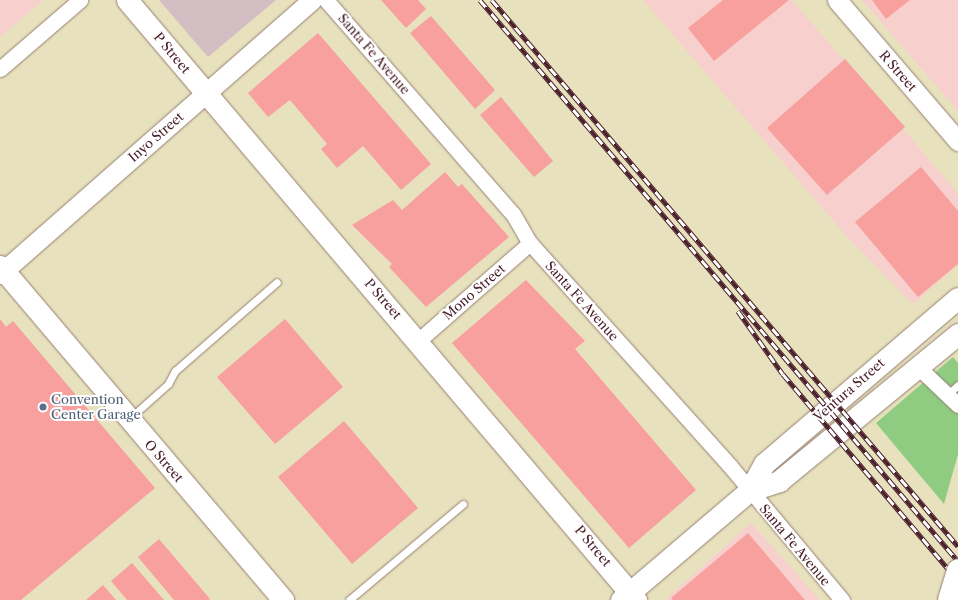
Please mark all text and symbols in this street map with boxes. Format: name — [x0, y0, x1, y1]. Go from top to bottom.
street label: Santa Fe Avenue — [334, 10, 414, 98]
street label: P Street — [150, 29, 194, 77]
street label: R Street — [876, 47, 920, 95]
street label: Inyo Street — [125, 109, 187, 165]
street label: Santa Fe Avenue — [542, 258, 622, 344]
street label: Mono Street — [440, 261, 508, 323]
street label: P Street — [361, 275, 405, 323]
street label: Ventura Street — [810, 355, 888, 425]
place label: Convention Center Garage — [51, 392, 141, 423]
marker: Convention Center Garage — [38, 402, 48, 412]
street label: O Street — [141, 437, 187, 485]
street label: Santa Fe Avenue — [756, 501, 834, 589]
street label: P Street — [571, 522, 615, 570]

